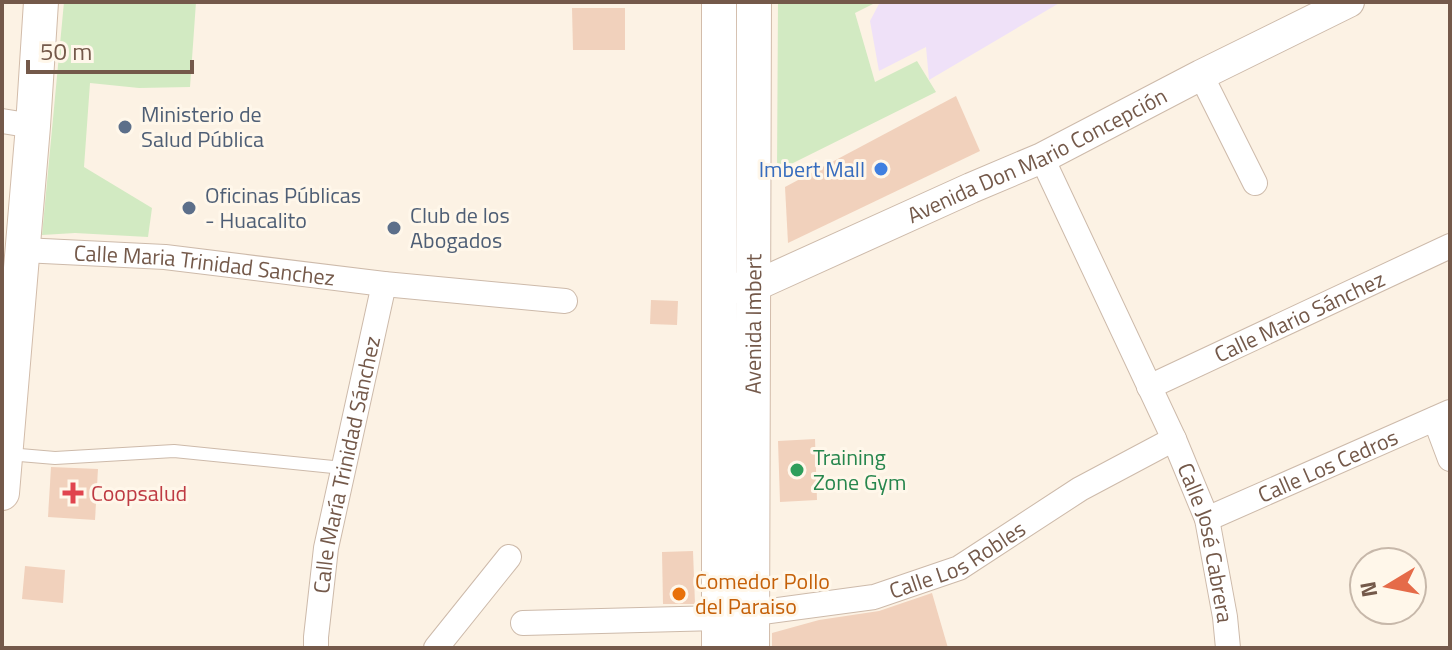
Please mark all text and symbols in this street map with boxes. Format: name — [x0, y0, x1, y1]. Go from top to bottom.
scale bar — [28, 24, 192, 74]
text: 50 m — [40, 33, 92, 69]
street label: Avenida Don Mario Concepción — [901, 79, 1173, 232]
place label: Ministerio de Salud Pública — [141, 97, 264, 156]
marker: Ministerio de Salud Pública — [116, 118, 134, 136]
place label: Imbert Mall — [759, 152, 865, 186]
marker: Imbert Mall — [872, 160, 890, 178]
place label: Oficinas Públicas - Huacalito — [205, 178, 361, 237]
place label: Club de los Abogados — [410, 198, 510, 257]
marker: Oficinas Públicas - Huacalito — [180, 199, 198, 217]
marker: Club de los Abogados — [385, 219, 403, 237]
street label: Calle Maria Trinidad Sanchez — [73, 236, 337, 295]
street label: Avenida Imbert — [736, 254, 770, 394]
street label: Calle Mario Sánchez — [1208, 262, 1390, 371]
street label: Calle María Trinidad Sánchez — [304, 333, 389, 595]
street label: Calle Los Cedros — [1252, 420, 1403, 512]
place label: Training Zone Gym — [813, 440, 906, 499]
street label: Calle José Cabrera — [1169, 458, 1242, 624]
marker: Training Zone Gym — [788, 461, 806, 479]
place label: Coopsalud — [91, 476, 187, 510]
marker: Coopsalud — [62, 482, 84, 504]
street label: Calle Los Robles — [884, 512, 1032, 608]
north arrow — [1348, 546, 1428, 626]
place label: Comedor Pollo del Paraiso — [695, 564, 830, 623]
text: N — [1350, 579, 1386, 600]
marker: Comedor Pollo del Paraiso — [670, 585, 688, 603]

